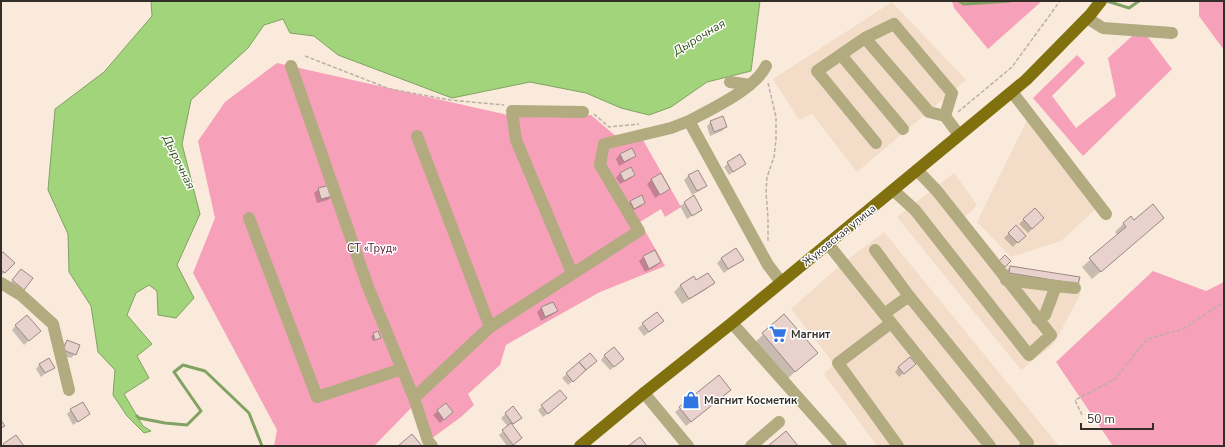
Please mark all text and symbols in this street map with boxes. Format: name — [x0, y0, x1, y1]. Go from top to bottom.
water label: Дырочная — [669, 15, 728, 59]
water label: Дырочная — [159, 131, 199, 192]
street label: Жуковская улица — [799, 201, 879, 270]
park label: СТ «Труд» — [347, 241, 397, 256]
supermarket icon: Магнит — [768, 324, 788, 344]
place label: Магнит — [791, 327, 831, 342]
shop icon: Магнит Косметик — [681, 390, 701, 410]
place label: Магнит Косметик — [704, 393, 798, 408]
scale bar — [1081, 405, 1153, 431]
text: 50 m — [1087, 411, 1115, 427]

